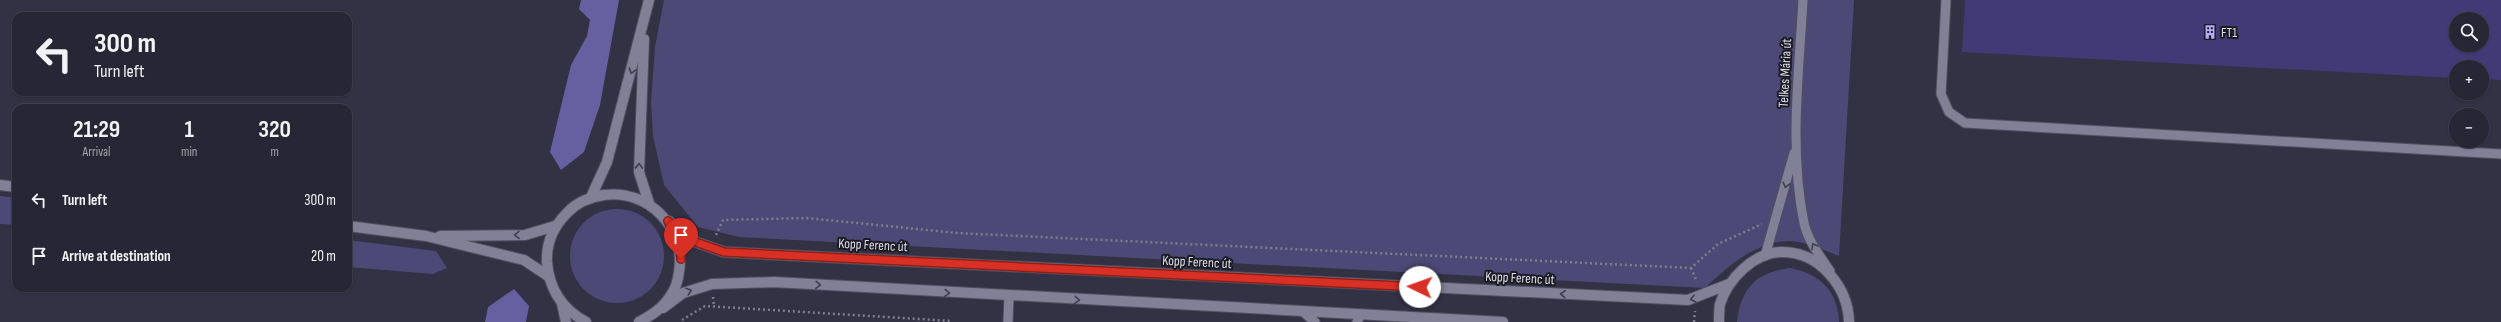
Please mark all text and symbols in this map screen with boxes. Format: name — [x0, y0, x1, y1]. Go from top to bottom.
map controls — [2449, 12, 2489, 148]
button: search — [2449, 12, 2489, 52]
building icon: FT1 — [2202, 24, 2218, 40]
place label: FT1 — [2221, 24, 2237, 41]
text: 300 m — [94, 27, 156, 60]
icon: left — [28, 28, 80, 80]
street label: Telkes Mária út — [1775, 38, 1795, 108]
button: + — [2449, 60, 2489, 100]
text: Turn left — [94, 61, 145, 82]
one-way arrow — [628, 67, 636, 74]
button: − — [2449, 108, 2489, 148]
text: 21:29 — [73, 115, 120, 144]
text: 1 — [185, 115, 194, 144]
text: 320 — [258, 115, 291, 144]
text: Arrival — [83, 144, 111, 160]
text: min — [181, 144, 197, 160]
text: m — [271, 144, 279, 160]
one-way arrow — [635, 163, 643, 169]
one-way arrow — [1782, 182, 1790, 189]
icon: left — [28, 189, 50, 211]
text: Turn left — [62, 191, 107, 210]
text: 300 m — [304, 191, 336, 210]
pin — [664, 218, 698, 259]
icon: arrive — [670, 224, 692, 246]
one-way arrow — [514, 231, 520, 239]
street label: Kopp Ferenc út — [838, 235, 908, 255]
one-way arrow — [1811, 243, 1818, 250]
icon: arrive — [28, 245, 50, 267]
text: Arrive at destination — [62, 247, 171, 266]
text: 20 m — [311, 247, 336, 266]
street label: Kopp Ferenc út — [1162, 252, 1232, 272]
position arrow — [1399, 266, 1441, 308]
street label: Kopp Ferenc út — [1485, 268, 1555, 288]
one-way arrow — [815, 280, 821, 289]
one-way arrow — [685, 288, 692, 296]
one-way arrow — [944, 288, 950, 297]
one-way arrow — [1560, 290, 1566, 298]
one-way arrow — [1690, 294, 1696, 302]
one-way arrow — [1074, 295, 1080, 304]

